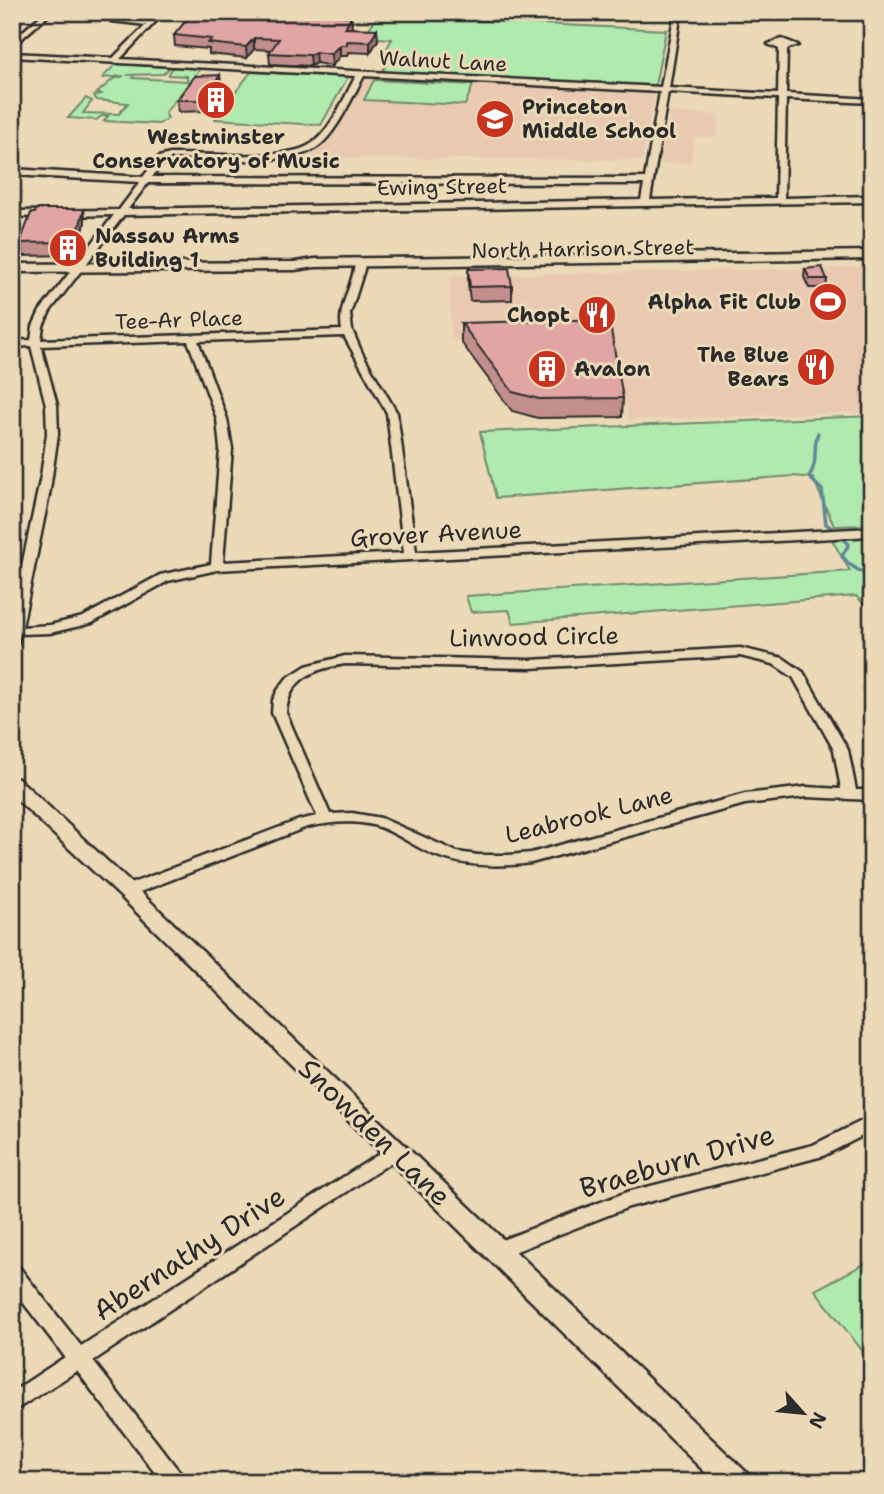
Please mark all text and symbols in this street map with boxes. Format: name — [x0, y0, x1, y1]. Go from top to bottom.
street label: Walnut Lane — [378, 44, 508, 78]
building icon: Westminster Conservatory of Music — [195, 79, 237, 121]
place label: Princeton Middle School — [522, 93, 676, 145]
school or university icon: Princeton Middle School — [474, 98, 516, 140]
place label: Westminster Conservatory of Music — [92, 123, 340, 175]
street label: Ewing Street — [377, 172, 507, 202]
place label: Nassau Arms Building 1 — [95, 222, 240, 274]
building icon: Nassau Arms Building 1 — [47, 227, 89, 269]
street label: North Harrison Street — [471, 233, 695, 265]
sports icon: Alpha Fit Club — [807, 281, 849, 323]
place label: Alpha Fit Club — [648, 288, 801, 316]
restaurant icon: Chopt — [576, 294, 618, 336]
place label: Chopt — [507, 301, 570, 329]
street label: Tee-Ar Place — [115, 304, 243, 336]
place label: The Blue Bears — [697, 341, 789, 393]
restaurant icon: The Blue Bears — [795, 346, 837, 388]
building icon: Avalon — [526, 348, 568, 390]
place label: Avalon — [574, 355, 651, 383]
street label: Grover Avenue — [349, 514, 523, 554]
street label: Linwood Circle — [449, 620, 619, 654]
street label: Leabrook Lane — [502, 779, 676, 851]
street label: Snowden Lane — [291, 1050, 459, 1214]
street label: Braeburn Drive — [575, 1115, 779, 1207]
street label: Abernathy Drive — [86, 1177, 292, 1329]
north arrow — [768, 1378, 838, 1448]
text: N — [803, 1408, 832, 1433]

